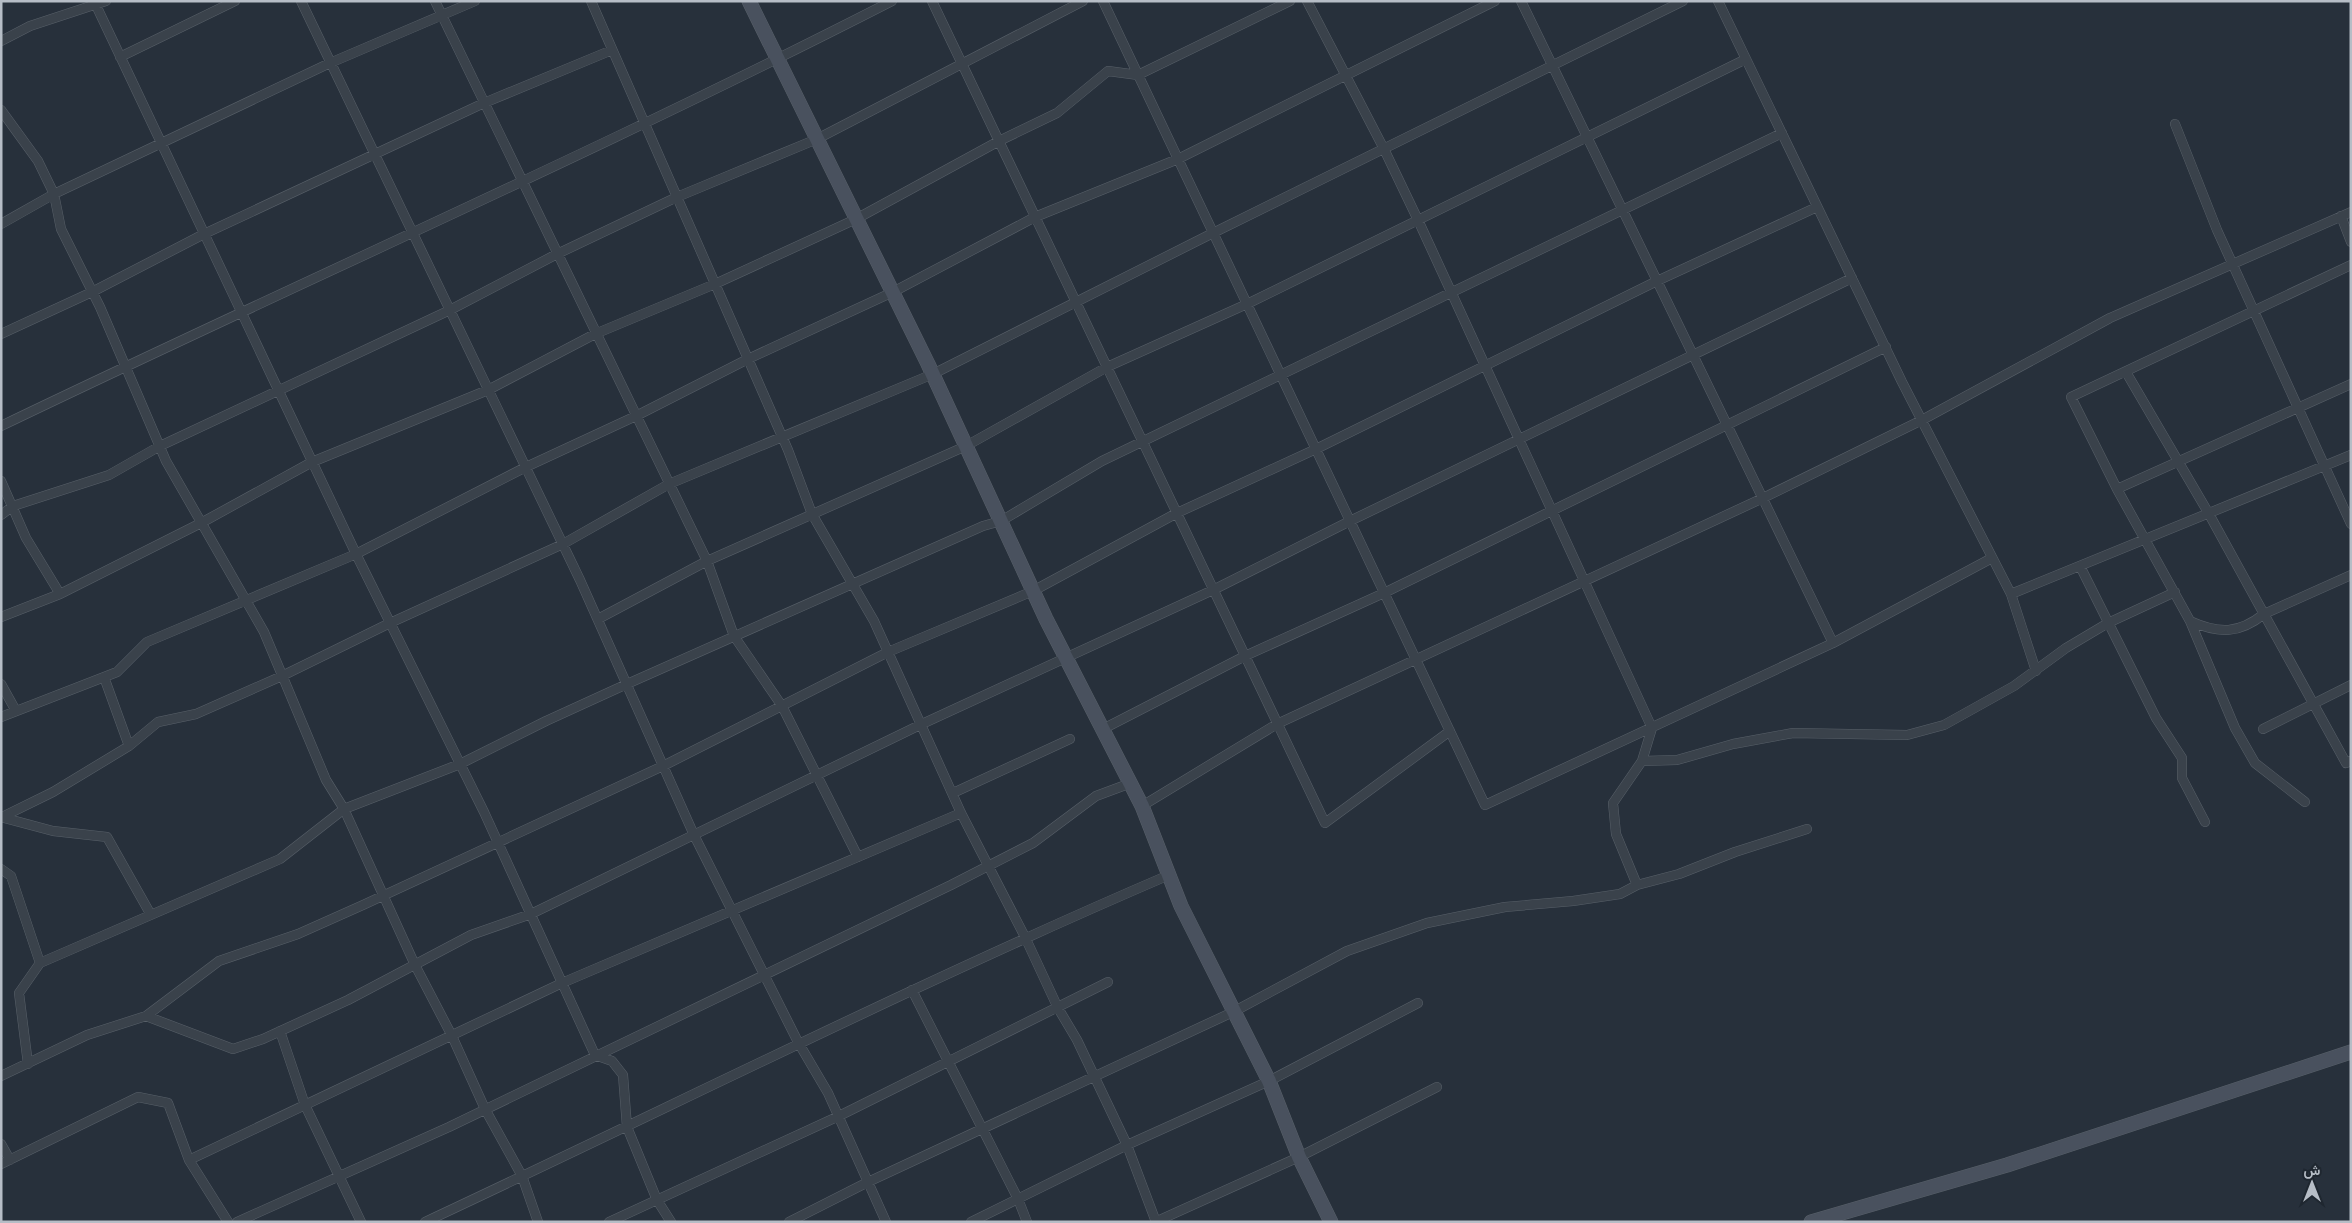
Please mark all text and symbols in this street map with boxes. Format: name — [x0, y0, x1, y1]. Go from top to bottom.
north arrow — [2287, 1158, 2337, 1208]
text: ش — [2304, 1163, 2321, 1180]

